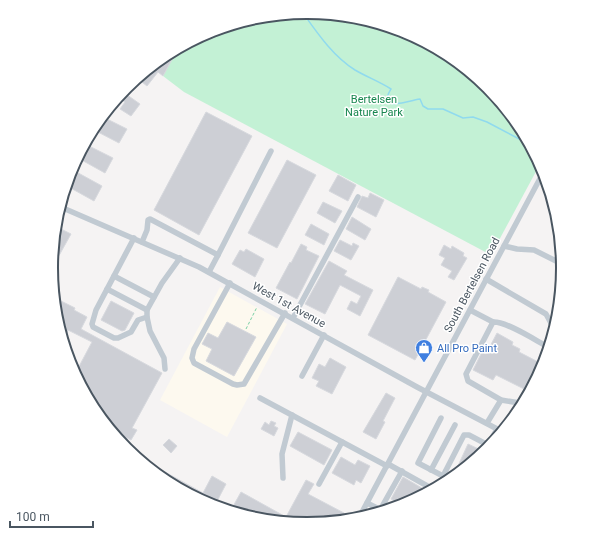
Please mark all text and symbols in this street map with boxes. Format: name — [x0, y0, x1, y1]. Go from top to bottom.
park label: Bertelsen Nature Park — [345, 93, 403, 119]
street label: South Bertelsen Road — [441, 235, 503, 335]
street label: West 1st Avenue — [250, 280, 328, 331]
shop icon: All Pro Paint — [414, 338, 434, 363]
place label: All Pro Paint — [437, 342, 497, 355]
scale bar — [10, 503, 93, 529]
text: 100 m — [16, 510, 50, 524]

